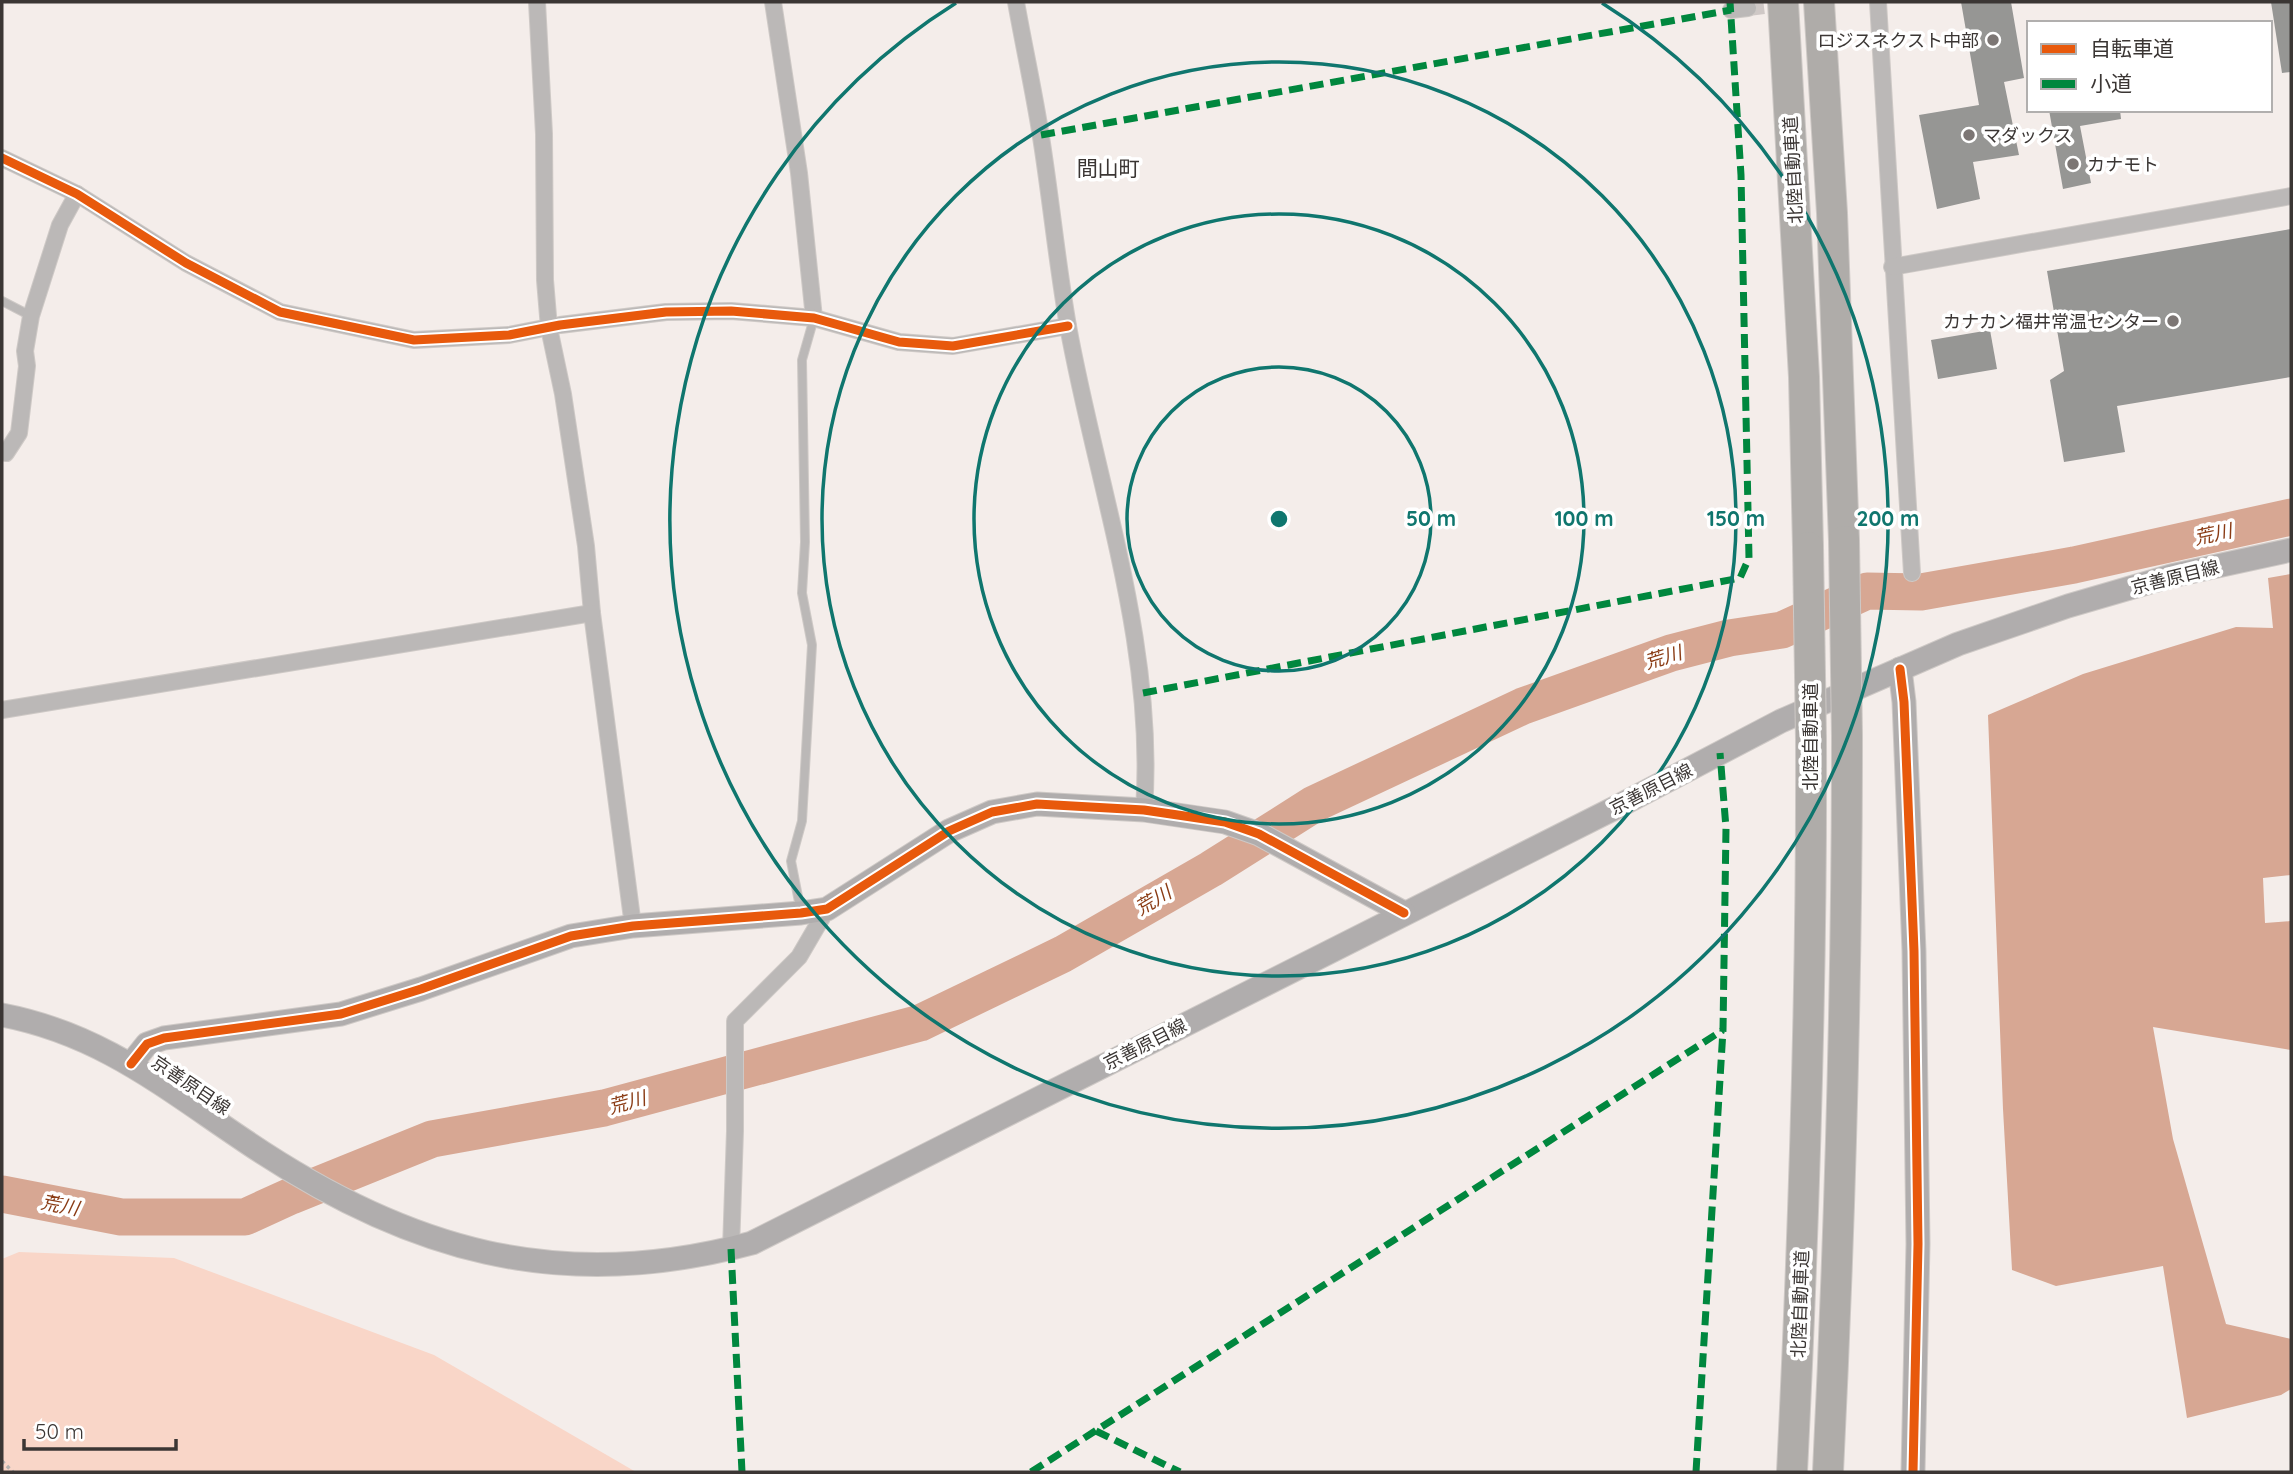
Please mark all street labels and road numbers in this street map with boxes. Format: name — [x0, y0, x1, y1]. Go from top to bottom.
street label: 北陸自動車道 — [1779, 115, 1807, 225]
street label: 京善原目線 — [2129, 555, 2221, 599]
street label: 北陸自動車道 — [1799, 683, 1822, 791]
street label: 京善原目線 — [1606, 758, 1696, 820]
street label: 京善原目線 — [1100, 1013, 1190, 1075]
street label: 京善原目線 — [147, 1050, 235, 1120]
street label: 北陸自動車道 — [1787, 1250, 1813, 1358]

